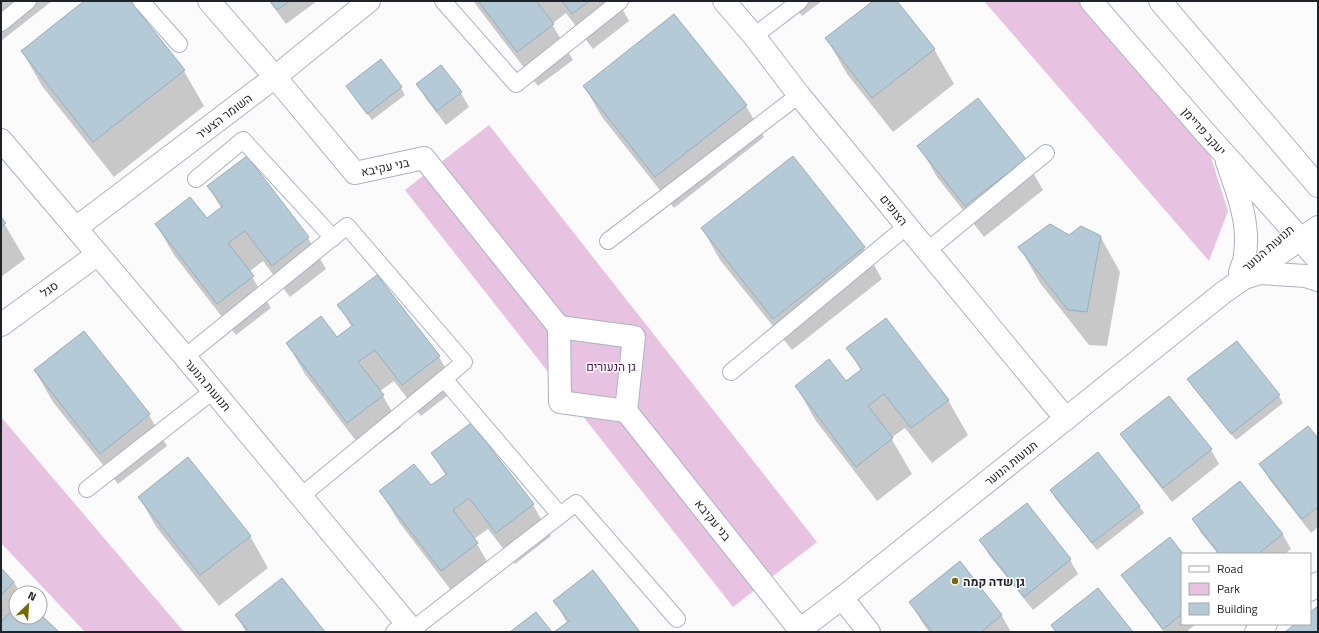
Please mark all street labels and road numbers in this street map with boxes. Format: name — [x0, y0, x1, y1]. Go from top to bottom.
street label: השומר הצעיר — [192, 88, 256, 144]
street label: יעקב פריימן — [1177, 103, 1231, 159]
street label: בני עקיבא — [359, 152, 412, 181]
street label: הצופים — [875, 190, 913, 230]
street label: תנועות הנוער — [1238, 220, 1298, 276]
street label: סגל — [36, 276, 62, 302]
street label: תנועות הנוער — [180, 354, 236, 416]
street label: תנועות הנוער — [980, 436, 1042, 490]
street label: בני עקיבא — [690, 495, 736, 546]

